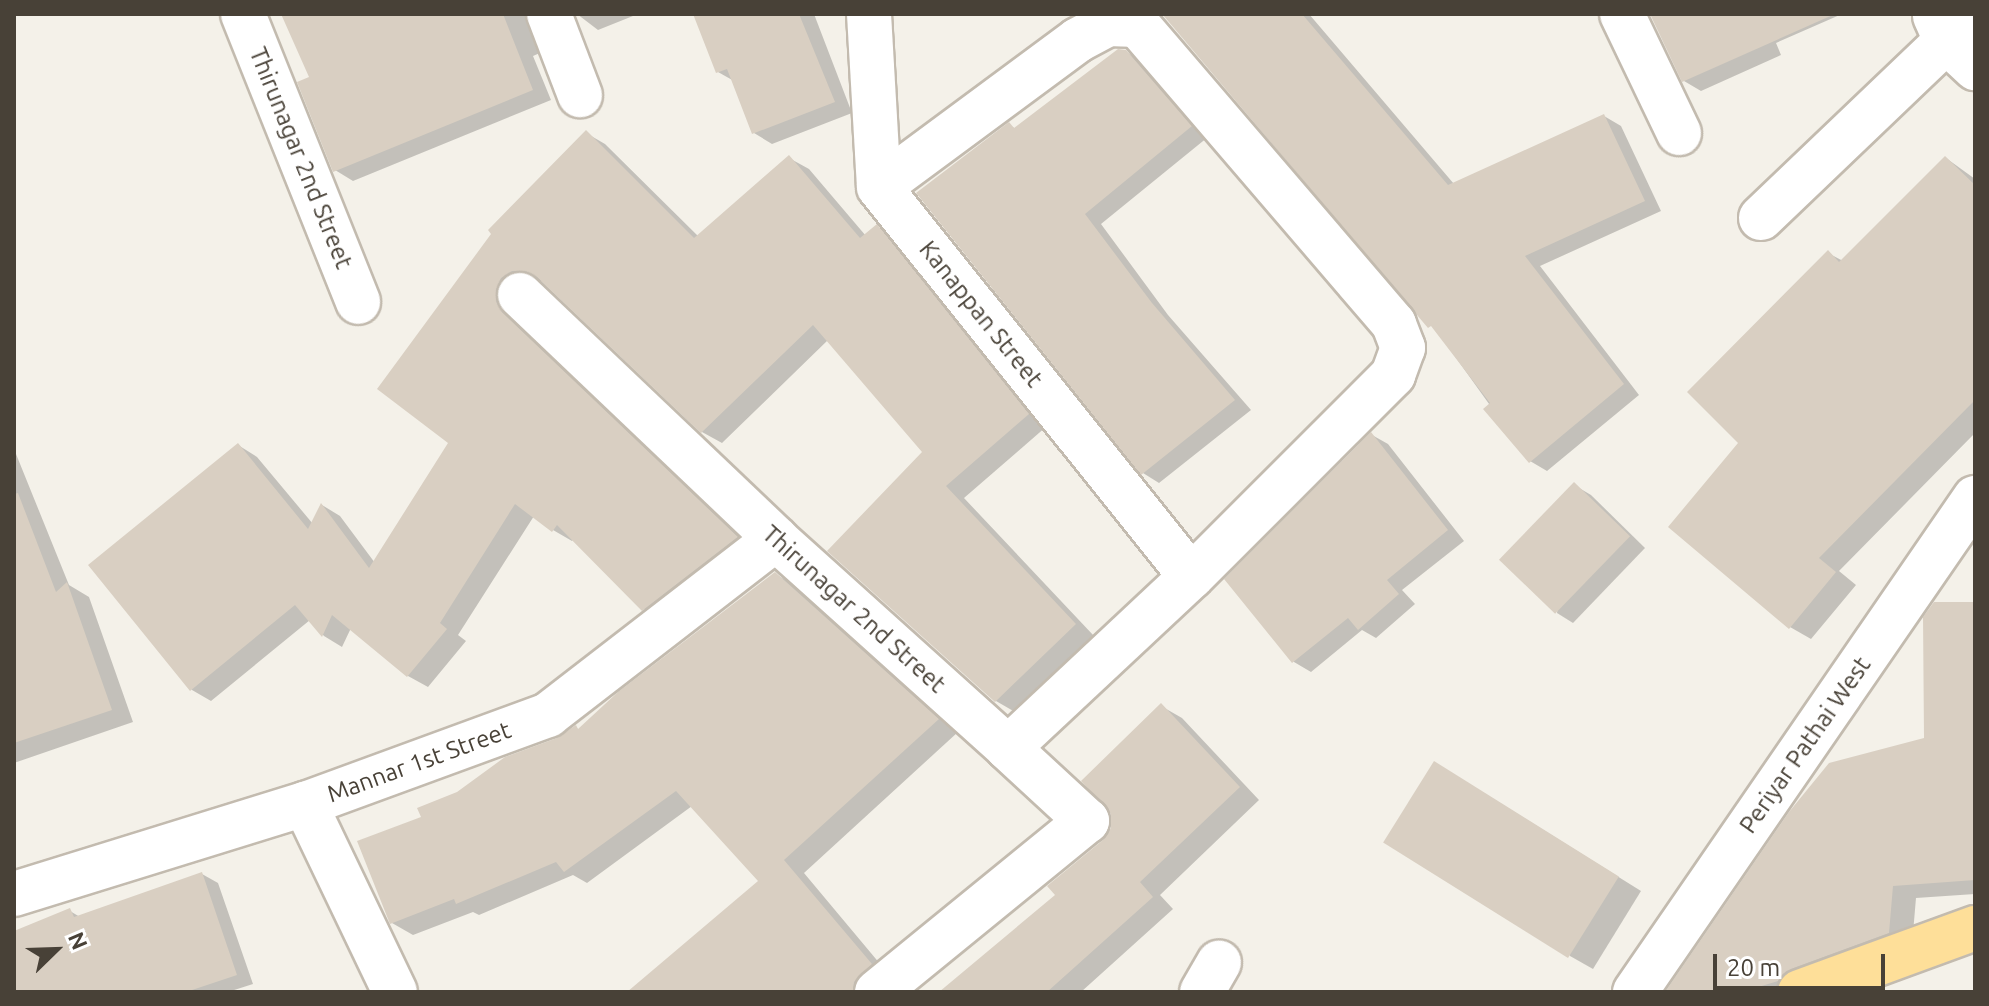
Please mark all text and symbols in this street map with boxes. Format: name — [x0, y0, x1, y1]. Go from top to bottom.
street label: Thirunagar 2nd Street — [243, 43, 359, 273]
street label: Kanappan Street — [913, 235, 1049, 393]
street label: Thirunagar 2nd Street — [757, 519, 951, 699]
street label: Periyar Pathai West — [1733, 651, 1877, 839]
street label: Mannar 1st Street — [323, 715, 515, 809]
north arrow — [16, 910, 96, 990]
text: N — [64, 928, 93, 953]
scale bar — [1717, 938, 1889, 988]
text: 20 m — [1727, 954, 1780, 981]

